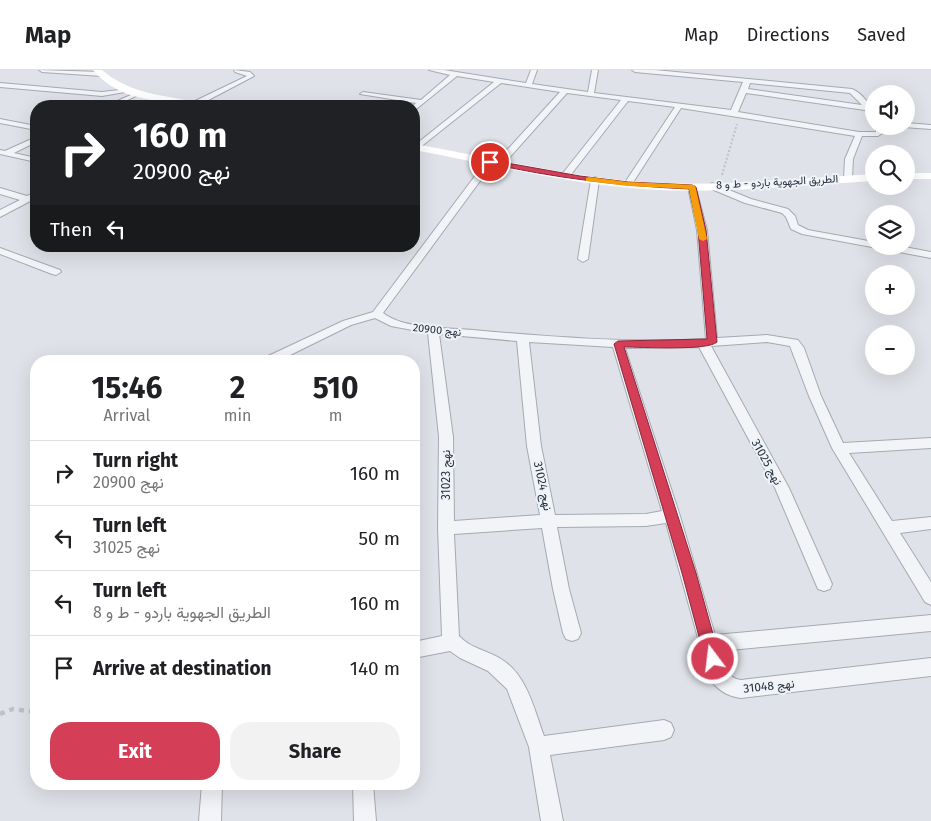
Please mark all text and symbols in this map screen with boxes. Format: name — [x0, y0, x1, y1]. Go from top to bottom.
text: Map — [25, 21, 71, 49]
text: Map — [684, 24, 719, 46]
text: Directions — [747, 24, 829, 46]
text: Saved — [857, 24, 906, 46]
map controls — [865, 85, 915, 375]
button: sound — [865, 85, 915, 135]
text: 160 m — [133, 114, 227, 156]
icon: right — [50, 120, 115, 185]
pin — [469, 141, 511, 183]
button: search — [865, 145, 915, 195]
icon: arrive — [476, 148, 504, 176]
text: نهج 20900 — [133, 158, 230, 185]
street label: الطريق الجهوية باردو - ط و 8 — [716, 172, 838, 192]
button: layers — [865, 205, 915, 255]
icon: left — [102, 215, 130, 243]
text: Then — [50, 218, 92, 241]
button: + — [865, 265, 915, 315]
street label: نهج 20900 — [412, 321, 462, 340]
button: − — [865, 325, 915, 375]
text: 15:46 — [91, 370, 162, 406]
text: 2 — [230, 370, 245, 406]
text: 510 — [313, 370, 359, 406]
text: Arrival — [103, 406, 150, 425]
text: min — [224, 406, 251, 425]
text: m — [329, 406, 343, 425]
street label: نهج 31025 — [747, 437, 785, 488]
text: Turn right — [93, 449, 178, 472]
street label: نهج 31023 — [439, 450, 455, 500]
icon: right — [50, 459, 78, 487]
street label: نهج 31024 — [529, 460, 555, 512]
text: 160 m — [350, 462, 400, 485]
text: نهج 20900 — [93, 473, 164, 492]
text: Turn left — [93, 514, 167, 537]
icon: left — [50, 524, 78, 552]
text: 50 m — [359, 527, 400, 550]
text: نهج 31025 — [93, 538, 160, 557]
text: Turn left — [93, 579, 167, 602]
icon: left — [50, 589, 78, 617]
text: 160 m — [350, 592, 400, 615]
text: الطريق الجهوية باردو - ط و 8 — [93, 603, 271, 622]
position arrow — [686, 632, 738, 684]
icon: arrive — [50, 654, 78, 682]
text: Arrive at destination — [93, 657, 272, 680]
text: 140 m — [350, 657, 400, 680]
street label: نهج 31048 — [743, 676, 796, 698]
button: Exit — [50, 722, 220, 780]
button: Share — [230, 722, 400, 780]

